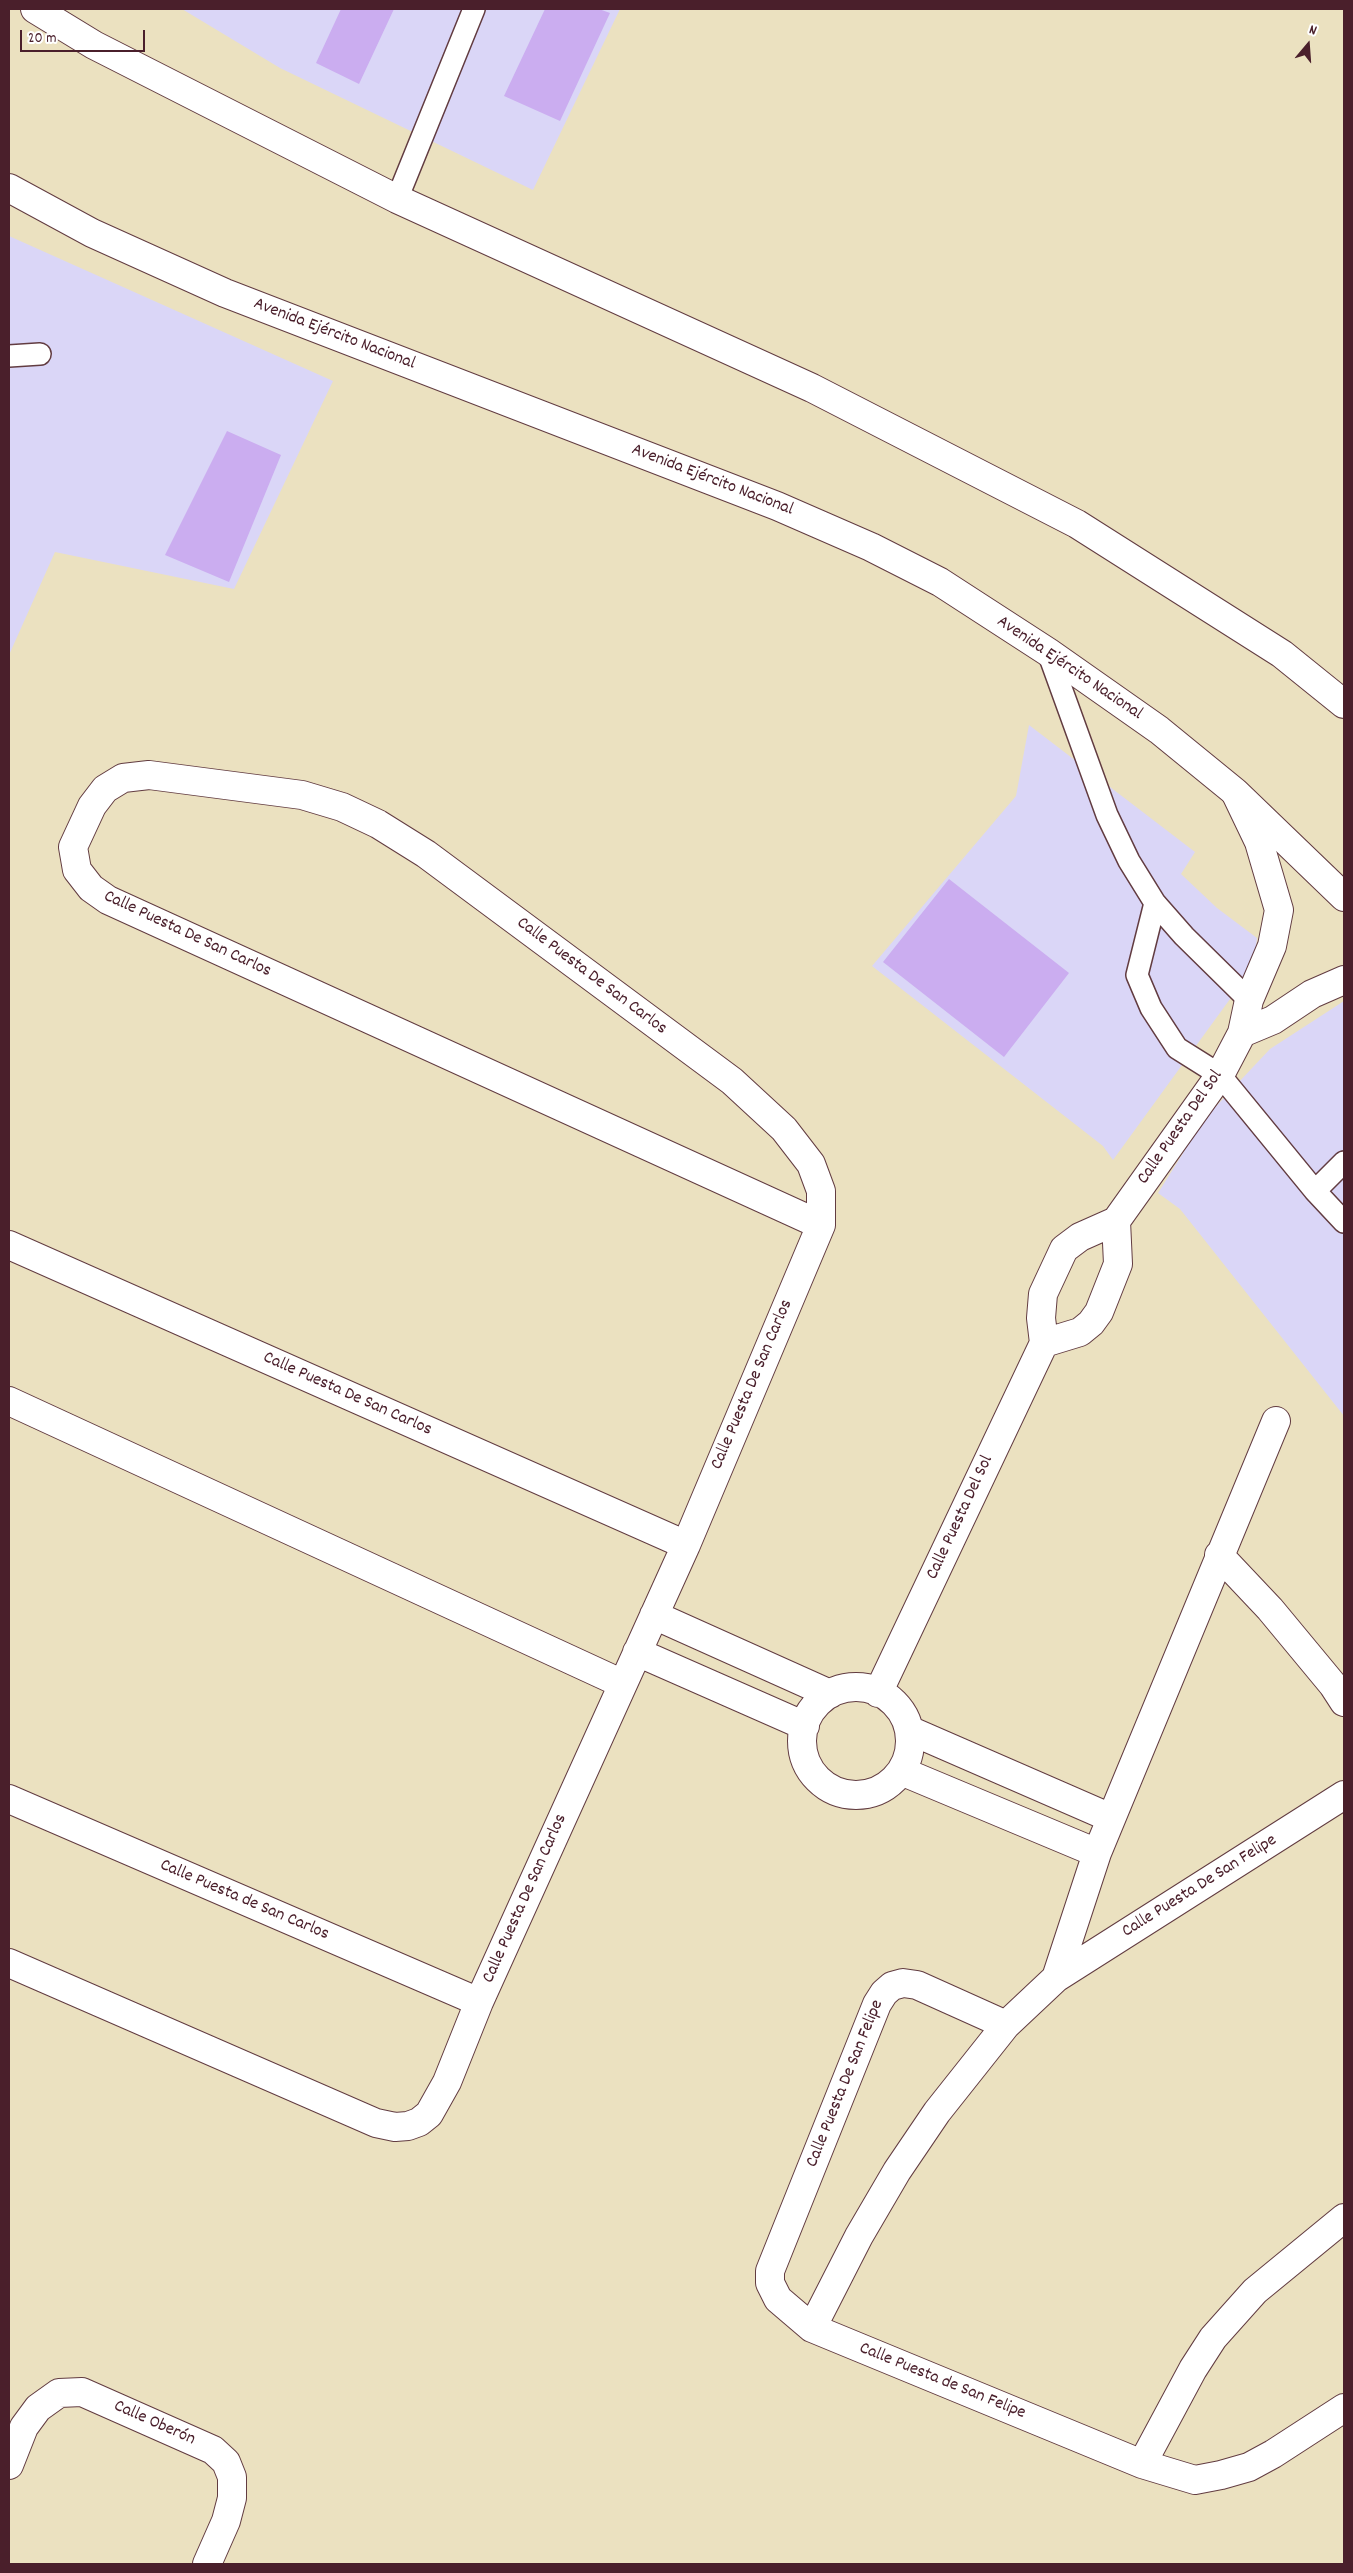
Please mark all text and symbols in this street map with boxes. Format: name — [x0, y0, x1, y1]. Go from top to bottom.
scale bar — [22, 20, 148, 52]
north arrow — [1283, 20, 1333, 70]
text: N — [1306, 20, 1319, 41]
text: 20 m — [28, 28, 56, 50]
street label: Avenida Ejército Nacional — [250, 294, 418, 376]
street label: Avenida Ejército Nacional — [628, 440, 796, 522]
street label: Avenida Ejército Nacional — [992, 612, 1146, 726]
street label: Calle Puesta De San Carlos — [100, 887, 274, 983]
street label: Calle Puesta De San Carlos — [512, 913, 670, 1041]
street label: Calle Puesta Del Sol — [1134, 1067, 1228, 1189]
street label: Calle Puesta De San Carlos — [707, 1297, 799, 1473]
street label: Calle Puesta De San Carlos — [259, 1348, 435, 1442]
street label: Calle Puesta Del Sol — [923, 1453, 999, 1583]
street label: Calle Puesta De San Carlos — [479, 1811, 573, 1987]
street label: Calle Puesta De San Felipe — [1119, 1831, 1281, 1943]
street label: Calle Puesta de San Carlos — [156, 1856, 332, 1946]
street label: Calle Puesta De San Felipe — [803, 1997, 889, 2171]
street label: Calle Puesta de San Felipe — [856, 2339, 1028, 2425]
street label: Calle Oberón — [110, 2396, 198, 2452]

